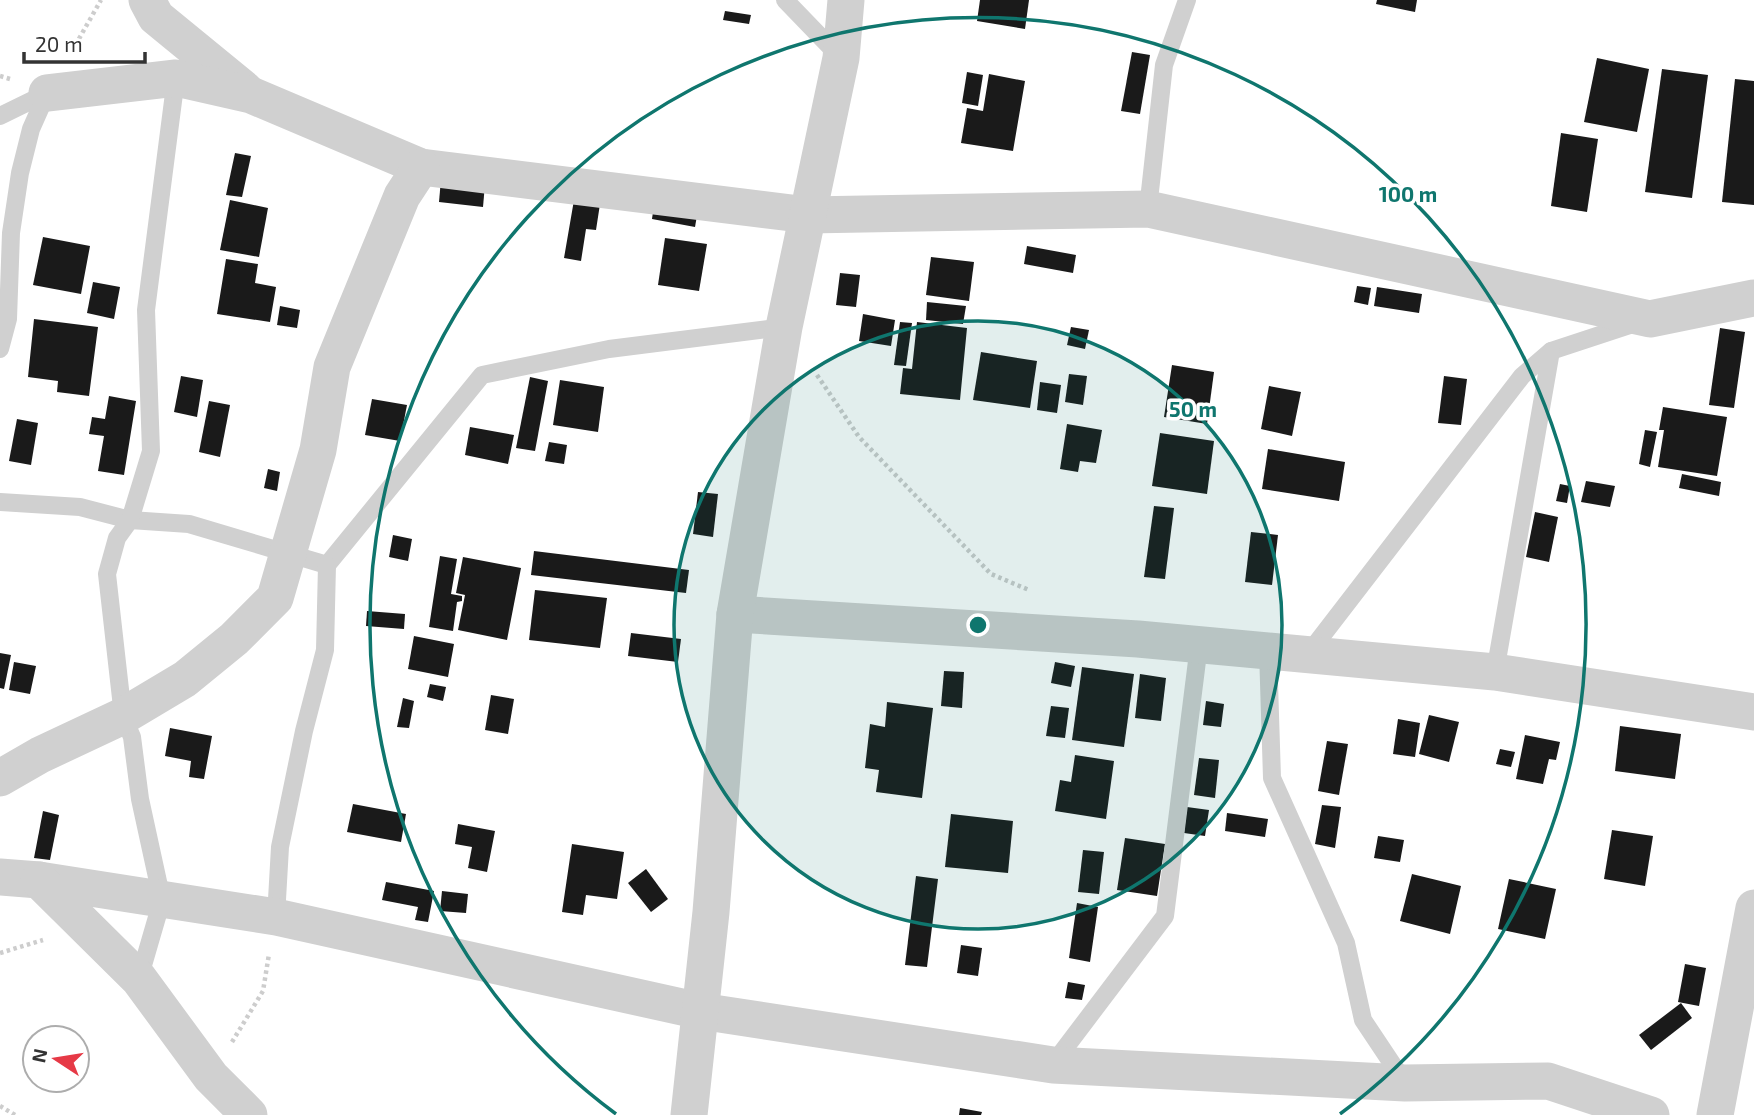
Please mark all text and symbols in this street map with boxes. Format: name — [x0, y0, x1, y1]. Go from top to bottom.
scale bar — [24, 21, 145, 65]
text: 20 m — [35, 31, 83, 56]
text: 100 m — [1379, 181, 1437, 206]
text: 50 m — [1169, 396, 1217, 421]
centre of rings — [966, 613, 990, 637]
north arrow — [21, 1024, 91, 1094]
text: N — [26, 1046, 52, 1064]

